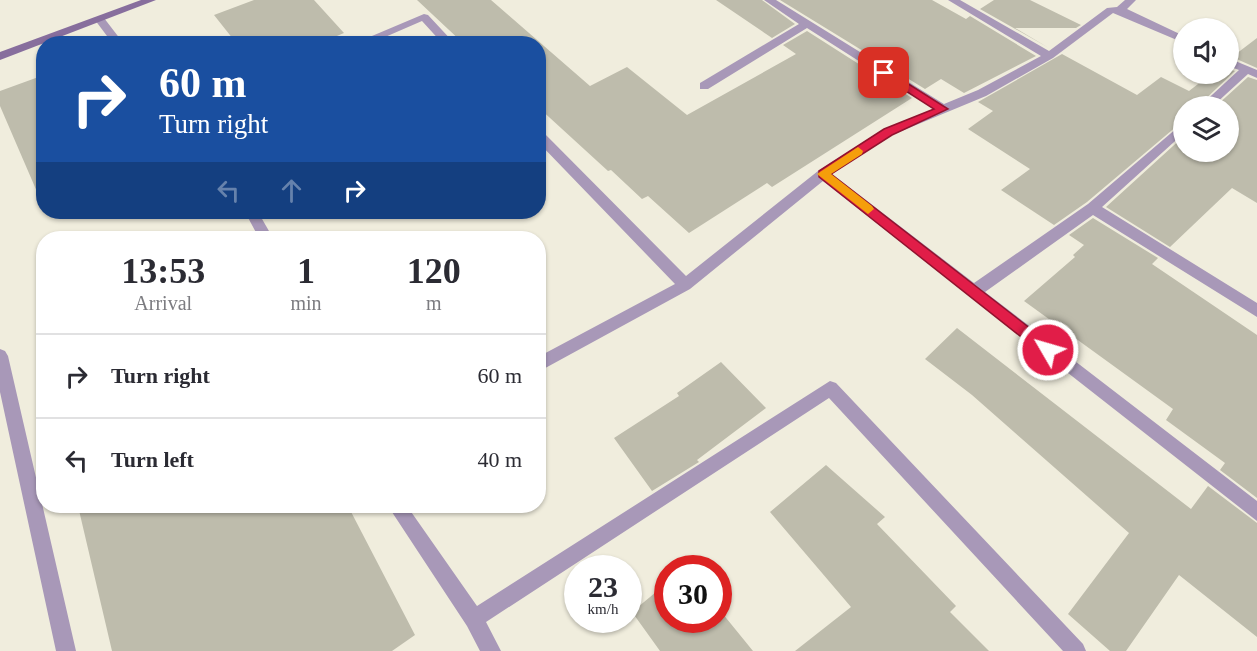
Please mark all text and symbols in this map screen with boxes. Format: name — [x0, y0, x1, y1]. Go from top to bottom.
map controls — [1173, 18, 1239, 162]
button: sound — [1173, 18, 1239, 84]
pin — [858, 47, 909, 98]
icon: arrive — [867, 56, 900, 89]
icon: right — [60, 60, 138, 138]
text: 60 m — [159, 60, 247, 106]
button: layers — [1173, 96, 1239, 162]
text: Turn right — [159, 109, 268, 139]
icon: left — [212, 174, 245, 207]
icon: ahead — [275, 174, 308, 207]
icon: right — [338, 174, 371, 207]
text: 13:53 — [121, 251, 205, 291]
text: 1 — [297, 251, 315, 291]
text: 120 — [407, 251, 461, 291]
text: Arrival — [134, 292, 192, 314]
text: min — [290, 292, 322, 314]
text: m — [426, 292, 442, 314]
position arrow — [1016, 318, 1080, 382]
icon: right — [60, 360, 93, 393]
text: Turn right — [111, 363, 210, 388]
text: 60 m — [477, 363, 522, 388]
icon: left — [60, 444, 93, 477]
text: Turn left — [111, 447, 194, 472]
text: 40 m — [477, 447, 522, 472]
speed limit sign: 30 — [654, 555, 732, 633]
text: 23 — [588, 570, 618, 603]
text: km/h — [588, 601, 618, 617]

